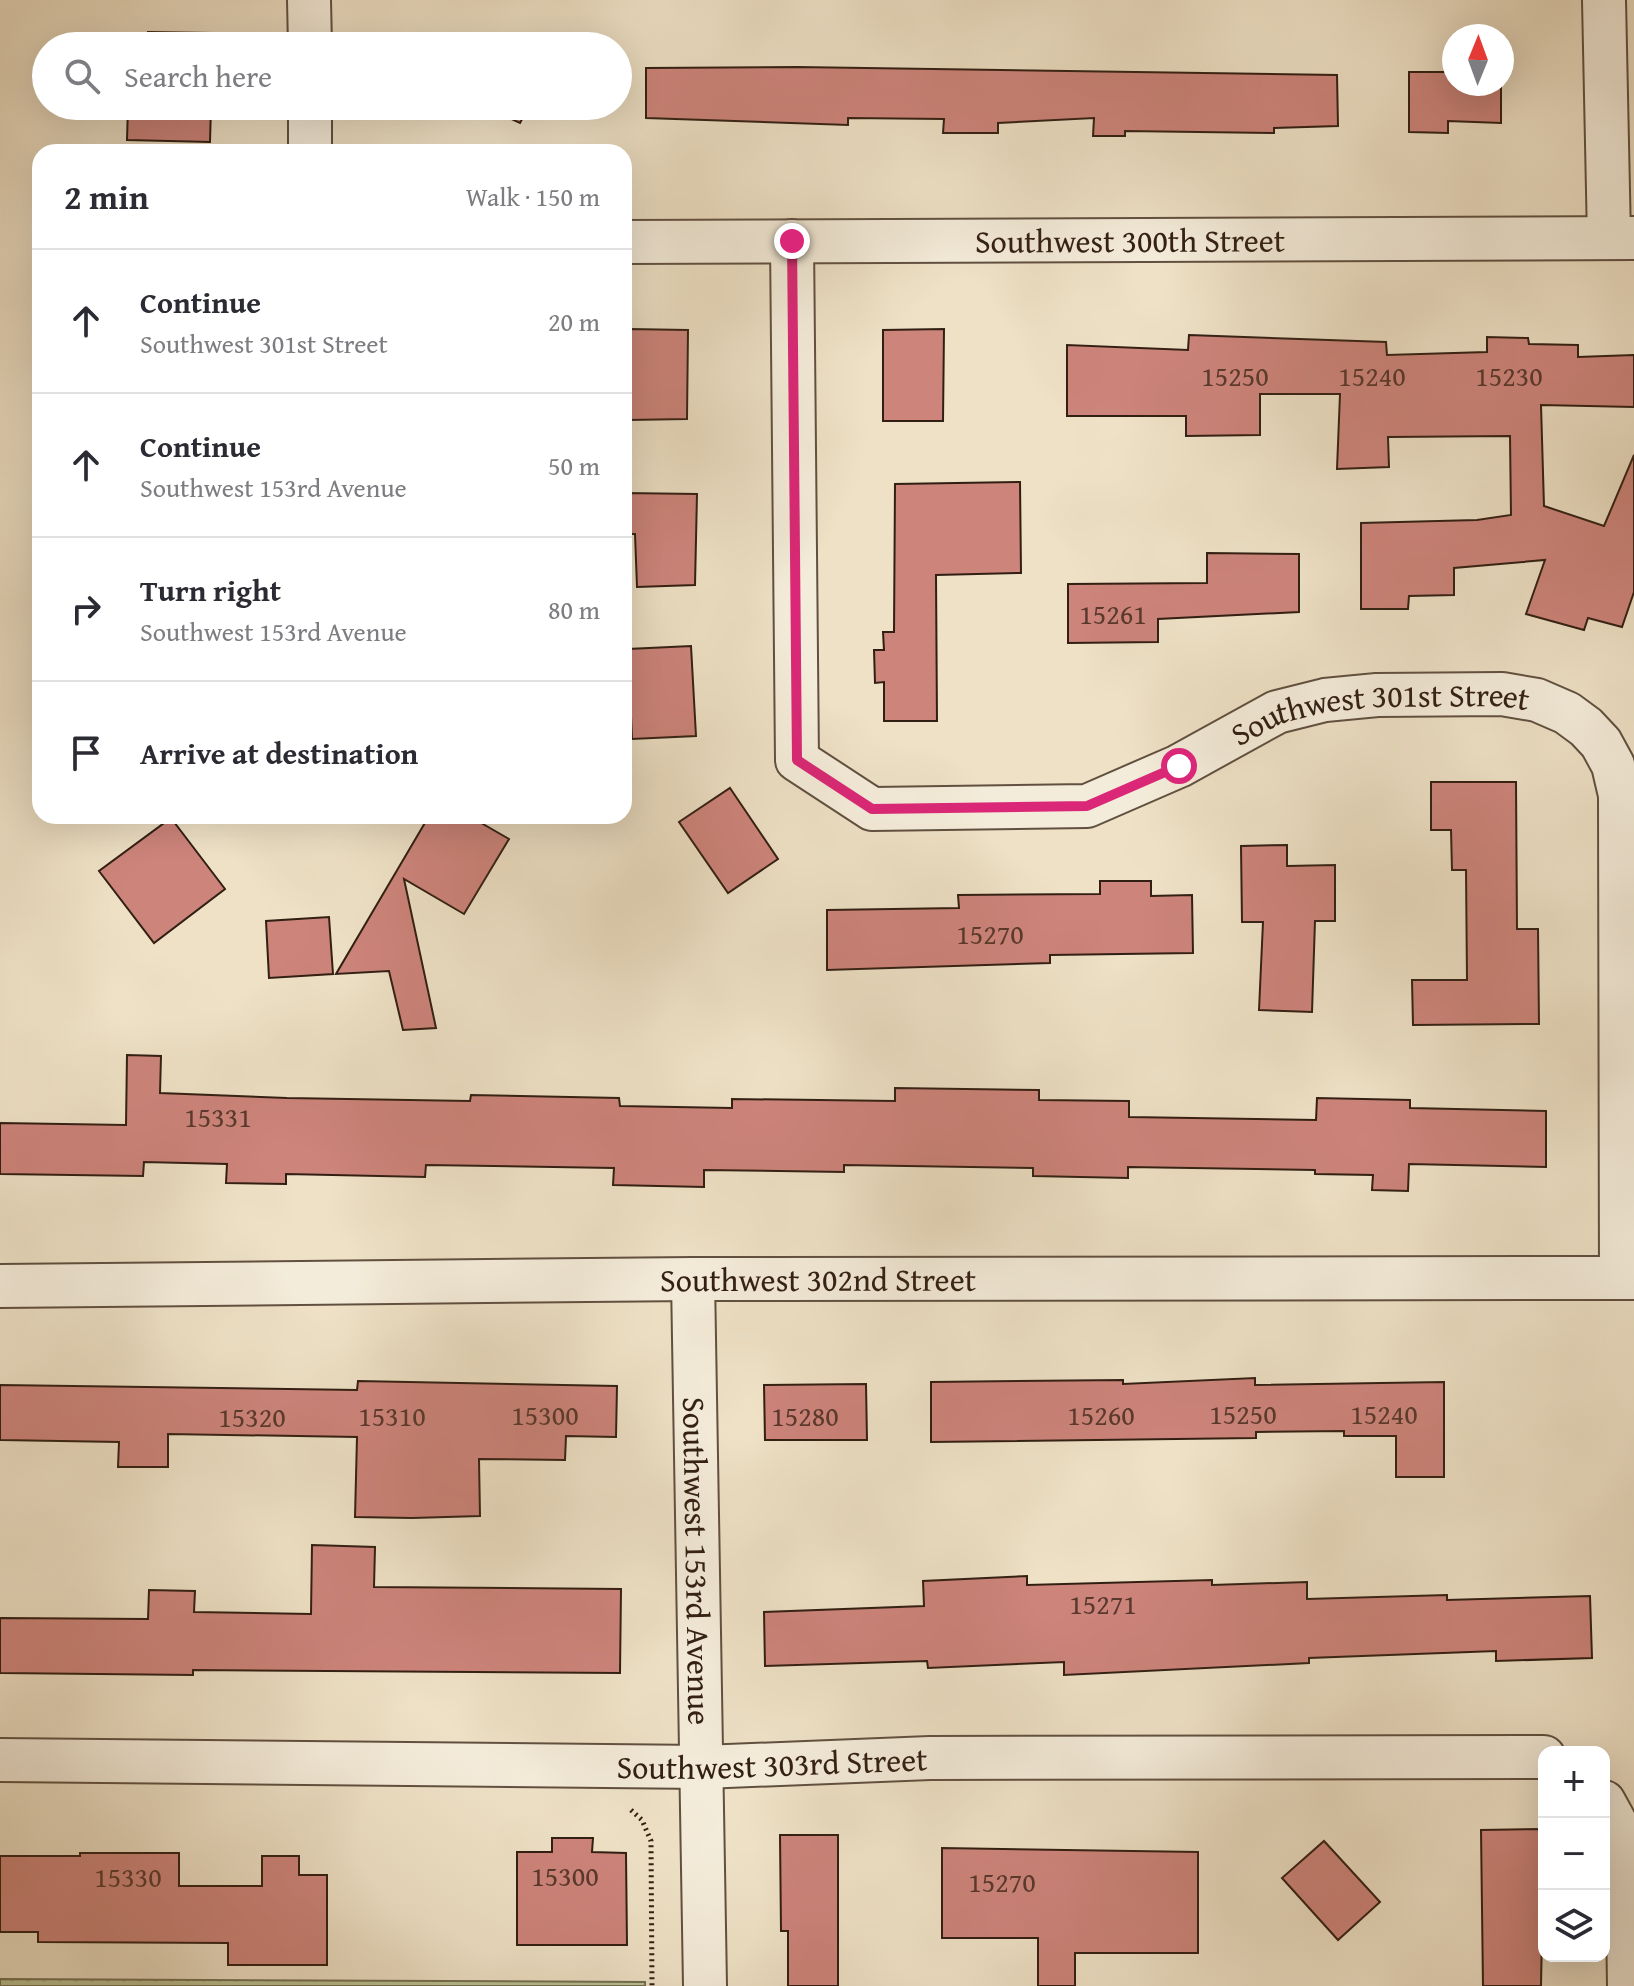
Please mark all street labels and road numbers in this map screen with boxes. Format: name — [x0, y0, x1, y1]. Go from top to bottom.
street label: Southwest 300th Street — [975, 216, 1285, 264]
street label: Southwest 301st Street — [1222, 670, 1533, 757]
street label: Southwest 302nd Street — [660, 1255, 976, 1303]
street label: Southwest 153rd Avenue — [672, 1396, 724, 1725]
street label: Southwest 303rd Street — [616, 1735, 928, 1791]

